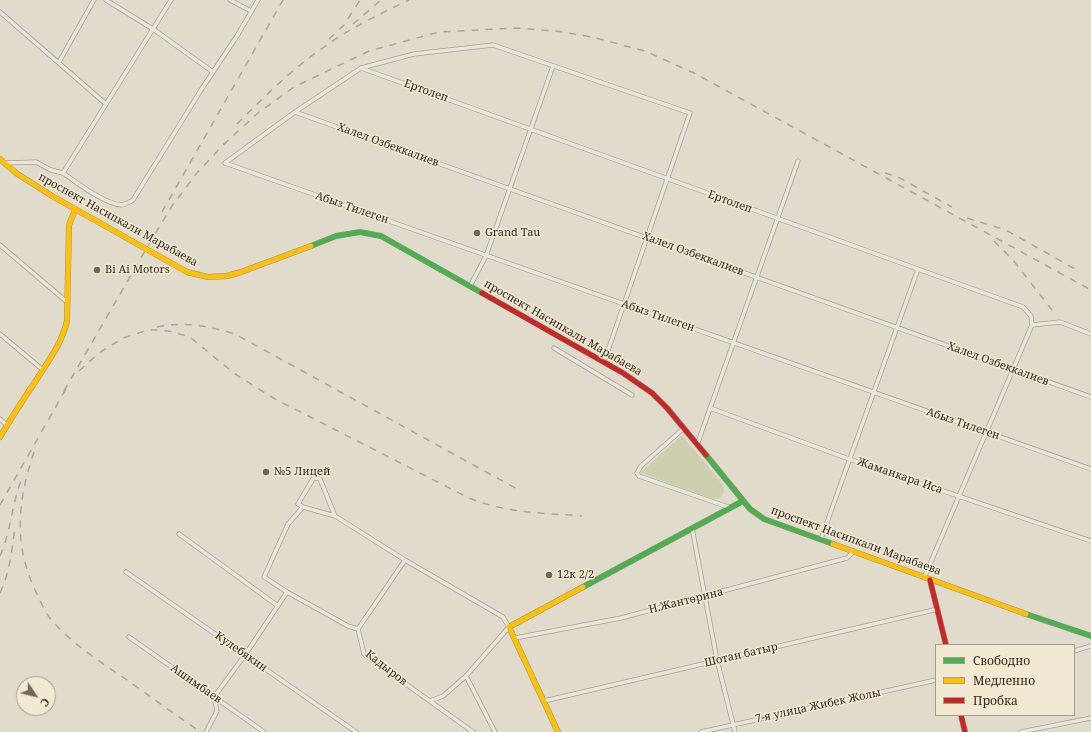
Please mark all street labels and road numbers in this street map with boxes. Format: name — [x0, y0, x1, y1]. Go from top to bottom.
street label: Ертолеп — [402, 77, 450, 105]
street label: Халел Озбеккалиев — [336, 121, 440, 169]
street label: проспект Насипкали Марабаева — [36, 171, 200, 269]
street label: Ертолеп — [706, 188, 754, 216]
street label: Абыз Тилеген — [314, 189, 390, 227]
street label: Халел Озбеккалиев — [641, 230, 745, 278]
street label: проспект Насипкали Марабаева — [482, 277, 644, 379]
street label: Абыз Тилеген — [620, 297, 696, 335]
street label: Халел Озбеккалиев — [946, 340, 1050, 388]
street label: Абыз Тилеген — [925, 405, 1001, 443]
street label: Жаманкара Иса — [856, 455, 944, 497]
street label: проспект Насипкали Марабаева — [769, 504, 943, 578]
street label: Н.Жантөрина — [647, 585, 725, 617]
street label: Кулебякин — [212, 629, 270, 675]
street label: Шотан батыр — [703, 640, 779, 670]
street label: Кадыров — [363, 648, 409, 688]
street label: Ашимбаев — [168, 662, 224, 706]
street label: 7-я улица Жибек Жолы — [754, 686, 882, 726]

